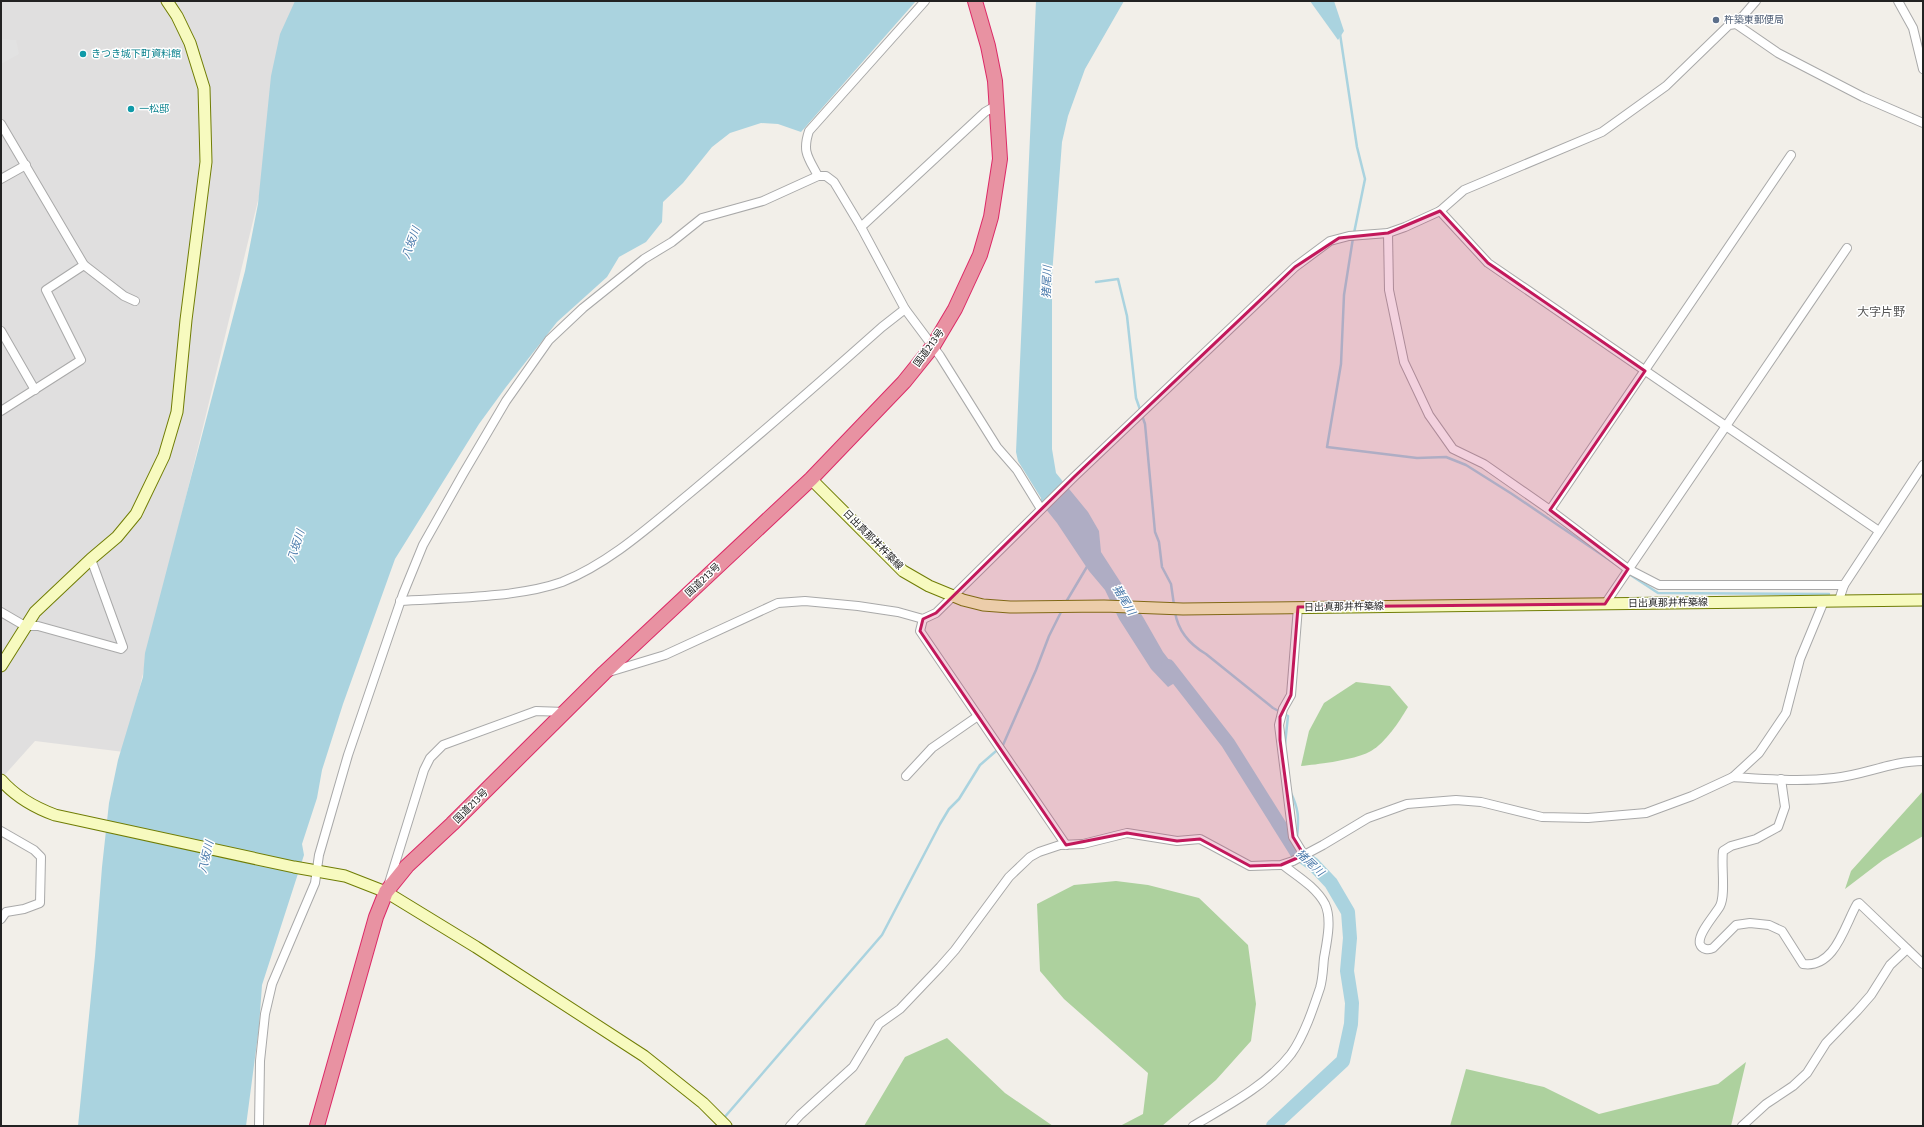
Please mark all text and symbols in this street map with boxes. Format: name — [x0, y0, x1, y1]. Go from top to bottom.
place label: 杵築東郵便局 — [1724, 14, 1784, 26]
marker: 杵築東郵便局 — [1711, 15, 1721, 25]
place label: きつき城下町資料館 — [91, 48, 181, 60]
marker: きつき城下町資料館 — [78, 49, 88, 59]
place label: 一松邸 — [139, 103, 169, 115]
marker: 一松邸 — [126, 104, 136, 114]
water label: 八坂川 — [399, 224, 423, 261]
water label: 猪尾川 — [1040, 264, 1054, 299]
district label: 大字片野 — [1857, 305, 1905, 319]
street label: 国道213号 — [911, 327, 947, 369]
street label: 日出真那井杵築線 — [840, 507, 906, 573]
water label: 八坂川 — [285, 527, 308, 564]
street label: 国道213号 — [683, 561, 723, 599]
water label: 猪尾川 — [1110, 583, 1139, 618]
street label: 日出真那井杵築線 — [1628, 596, 1708, 610]
street label: 日出真那井杵築線 — [1304, 600, 1384, 614]
street label: 国道213号 — [451, 786, 491, 826]
water label: 八坂川 — [196, 838, 216, 875]
water label: 猪尾川 — [1293, 847, 1327, 880]

